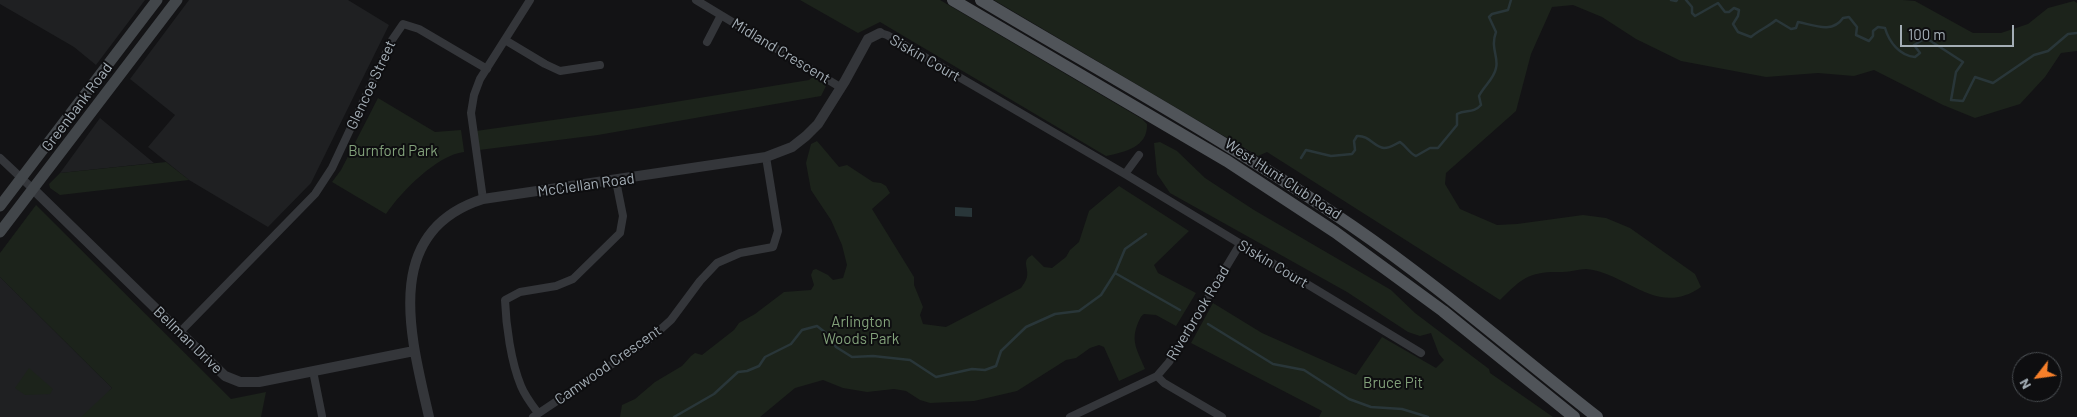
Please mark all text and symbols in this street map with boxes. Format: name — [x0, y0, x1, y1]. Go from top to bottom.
street label: Midland Crescent — [728, 14, 834, 88]
scale bar — [1902, 15, 2016, 47]
text: 100 m — [1908, 25, 1946, 43]
street label: Siskin Court — [886, 31, 964, 85]
street label: Glencoe Street — [342, 37, 400, 133]
street label: Greenbank Road — [38, 59, 116, 155]
street label: West Hunt Club Road — [1221, 135, 1345, 223]
park label: Burnford Park — [348, 142, 438, 160]
street label: McClellan Road — [536, 169, 636, 201]
street label: Siskin Court — [1235, 236, 1311, 292]
street label: Riverbrook Road — [1163, 263, 1233, 363]
street label: Bellman Drive — [150, 303, 226, 377]
park label: Arlington Woods Park — [823, 313, 899, 348]
street label: Camwood Crescent — [551, 322, 665, 408]
north arrow — [2012, 352, 2062, 402]
park label: Bruce Pit — [1363, 374, 1423, 392]
text: N — [2015, 376, 2034, 393]

